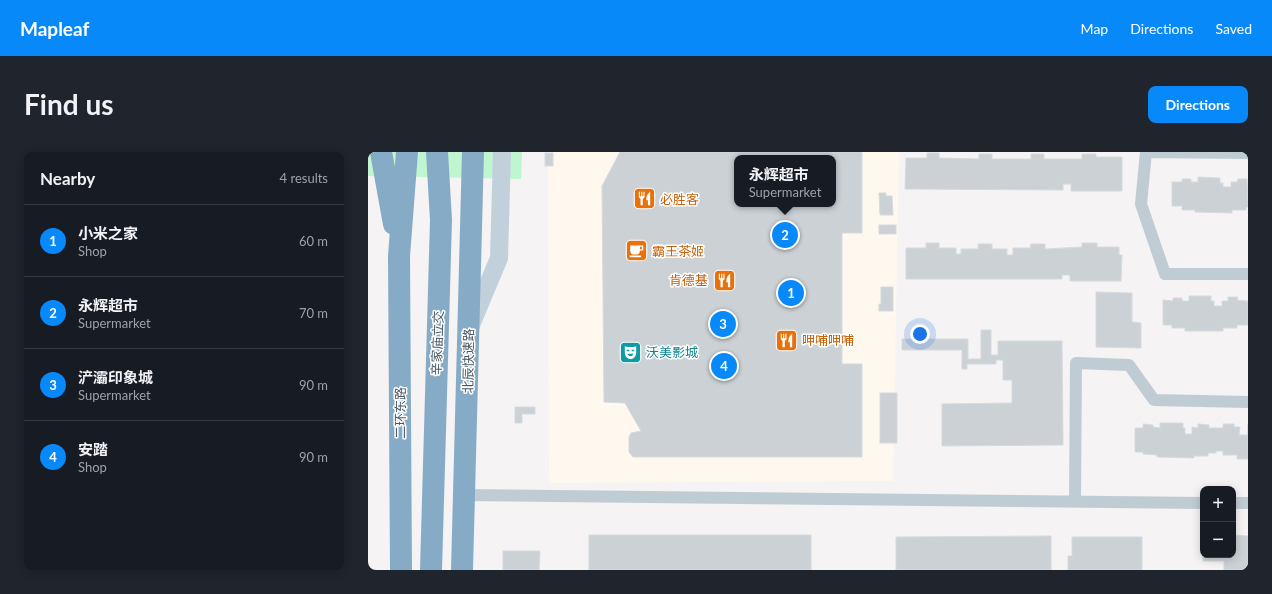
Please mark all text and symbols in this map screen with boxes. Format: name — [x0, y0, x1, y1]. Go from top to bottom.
text: Mapleaf — [20, 17, 89, 40]
text: Map — [1081, 20, 1108, 37]
text: Directions — [1130, 20, 1193, 37]
text: Saved — [1215, 20, 1252, 37]
button: Directions — [1148, 86, 1248, 123]
text: Find us — [24, 87, 114, 121]
popup — [734, 155, 836, 207]
text: 永辉超市 — [749, 165, 809, 183]
text: Nearby — [40, 168, 95, 189]
text: 4 results — [280, 170, 328, 186]
text: Supermarket — [749, 184, 821, 200]
restaurant icon: 必胜客 — [632, 186, 658, 212]
place label: 必胜客 — [660, 191, 699, 207]
pin: 2 — [772, 220, 798, 250]
text: 小米之家 — [78, 224, 138, 242]
text: 1 — [49, 233, 57, 249]
text: 60 m — [299, 233, 328, 249]
cafe icon: 霸王茶姬 — [624, 238, 650, 264]
text: Shop — [78, 243, 107, 259]
place label: 霸王茶姬 — [652, 243, 704, 259]
restaurant icon: 肯德基 — [711, 267, 737, 293]
place label: 肯德基 — [669, 272, 708, 288]
pin: 1 — [778, 278, 804, 308]
text: 永辉超市 — [78, 296, 138, 314]
text: 2 — [49, 305, 57, 321]
text: 70 m — [299, 305, 328, 321]
pin: 3 — [710, 309, 736, 339]
street label: 辛家庙立交 — [428, 310, 446, 376]
text: Supermarket — [78, 315, 151, 331]
your location — [910, 324, 930, 344]
restaurant icon: 呷哺呷哺 — [773, 327, 799, 353]
street label: 北辰快速路 — [459, 328, 477, 394]
place label: 呷哺呷哺 — [802, 332, 854, 348]
theatre icon: 沃美影城 — [617, 339, 643, 365]
place label: 沃美影城 — [646, 344, 698, 360]
pin: 4 — [711, 351, 737, 381]
text: 浐灞印象城 — [78, 368, 153, 386]
text: 3 — [49, 377, 57, 393]
text: 90 m — [299, 377, 328, 393]
text: Supermarket — [78, 387, 151, 403]
street label: 二环东路 — [392, 387, 408, 439]
text: 安踏 — [78, 440, 108, 458]
text: 4 — [49, 449, 57, 465]
text: 90 m — [299, 449, 328, 465]
text: Shop — [78, 459, 107, 475]
map controls — [1200, 486, 1236, 558]
button: + — [1200, 486, 1236, 522]
button: − — [1200, 522, 1236, 558]

